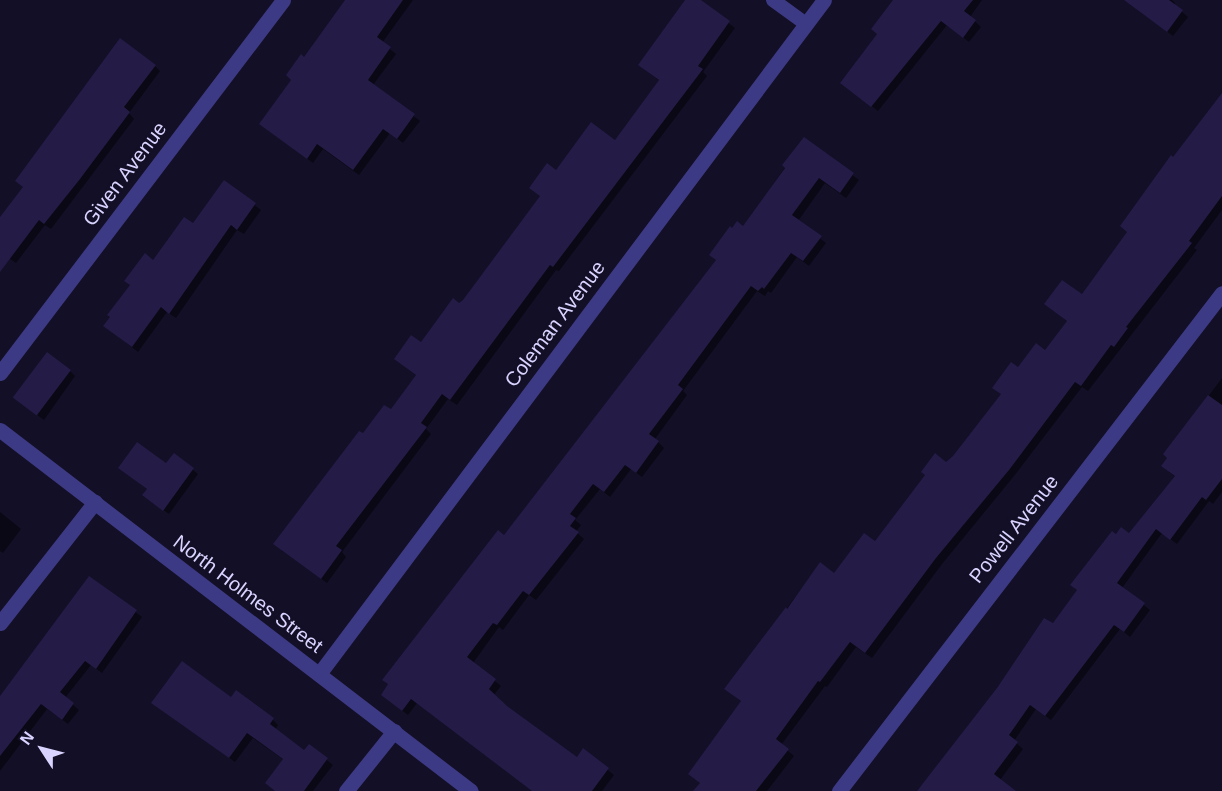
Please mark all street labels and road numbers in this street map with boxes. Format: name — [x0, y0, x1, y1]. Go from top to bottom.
street label: Given Avenue — [78, 117, 172, 231]
street label: Coleman Avenue — [499, 256, 611, 392]
street label: Powell Avenue — [964, 470, 1064, 588]
street label: North Holmes Street — [168, 530, 328, 658]

